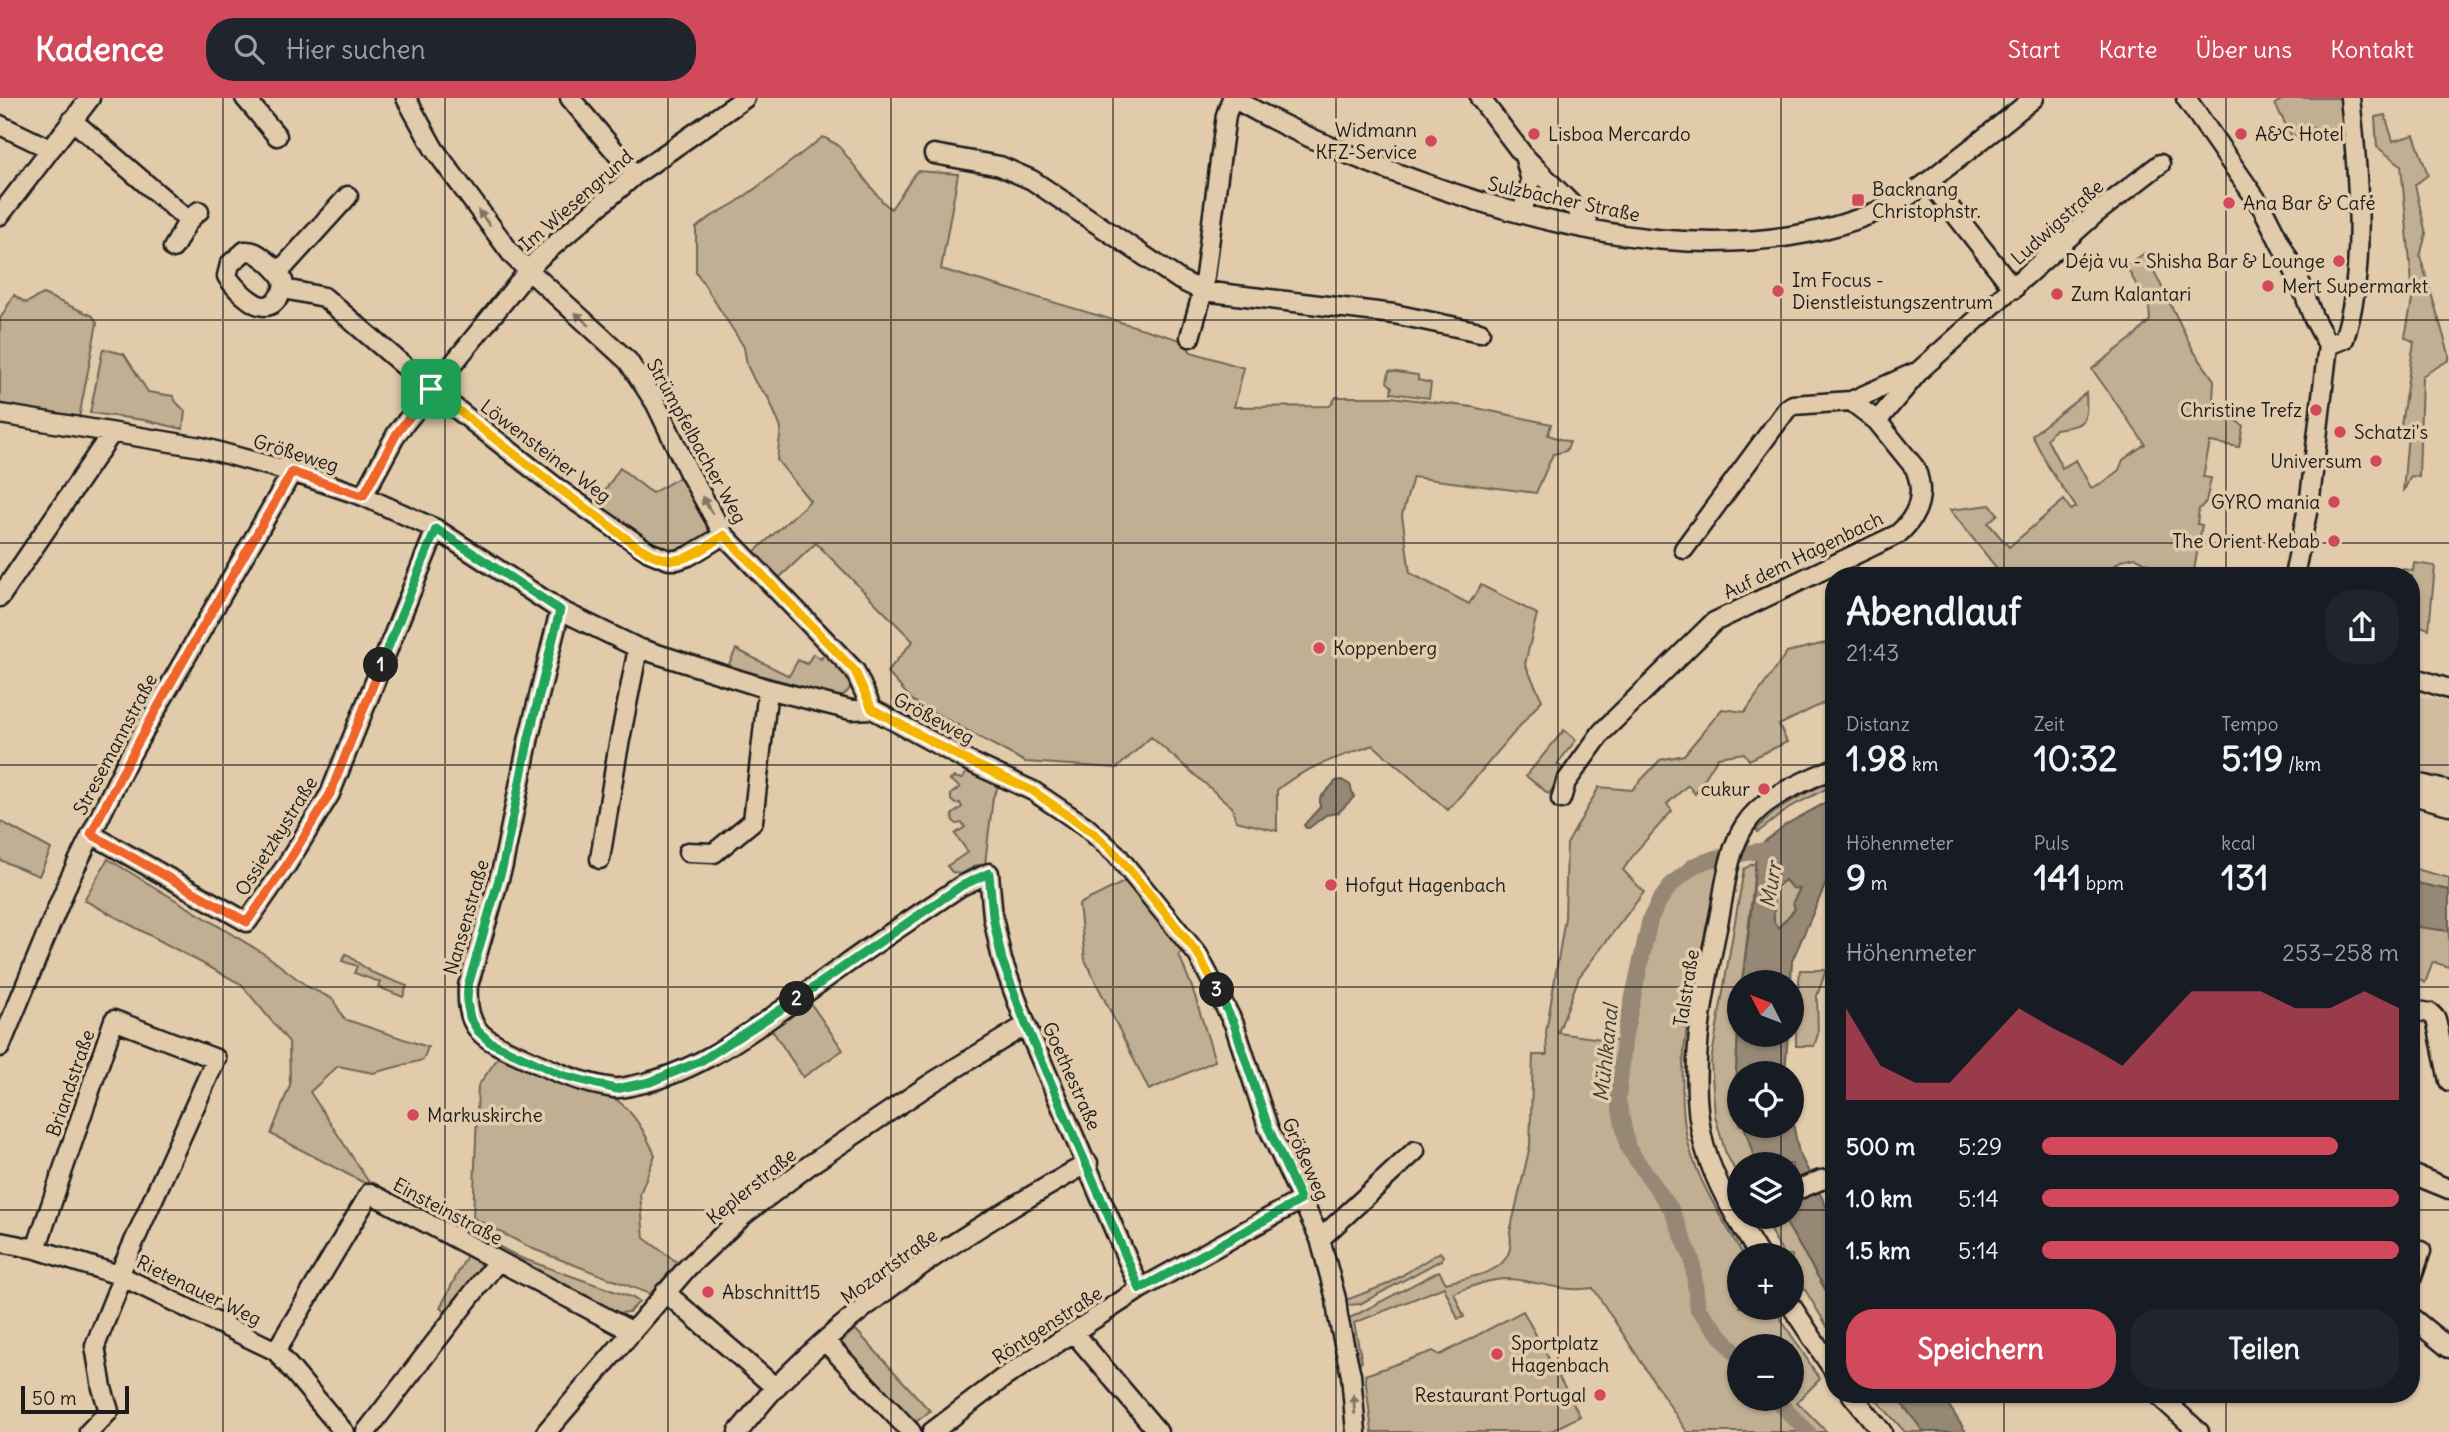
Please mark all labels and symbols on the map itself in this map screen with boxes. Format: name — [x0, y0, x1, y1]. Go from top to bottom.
place label: Widmann KFZ-Service — [1316, 118, 1417, 164]
place label: Lisboa Mercardo — [1548, 122, 1691, 146]
place label: A&C Hotel — [2255, 122, 2344, 146]
marker: Lisboa Mercardo — [1526, 126, 1542, 142]
marker: A&C Hotel — [2233, 126, 2249, 142]
marker: Widmann KFZ-Service — [1423, 133, 1439, 149]
street label: Im Wiesengrund — [514, 144, 638, 256]
street label: Sulzbacher Straße — [1486, 171, 1642, 227]
street label: Ludwigstraße — [2006, 174, 2108, 270]
place label: Backnang Christophstr. — [1872, 177, 1981, 223]
place label: Ana Bar & Café — [2243, 191, 2375, 215]
marker: Backnang Christophstr. — [1850, 192, 1866, 208]
marker: Ana Bar & Café — [2221, 195, 2237, 211]
one-way arrow — [476, 210, 491, 228]
place label: Déjà vu - Shisha Bar & Lounge — [2065, 249, 2325, 273]
marker: Déjà vu - Shisha Bar & Lounge — [2331, 253, 2347, 269]
place label: Im Focus - Dienstleistungszentrum — [1792, 268, 1993, 314]
place label: Mert Supermarkt — [2282, 274, 2428, 298]
marker: Mert Supermarkt — [2260, 278, 2276, 294]
place label: Zum Kalantari — [2071, 282, 2191, 306]
marker: Im Focus - Dienstleistungszentrum — [1770, 283, 1786, 299]
marker: Zum Kalantari — [2049, 286, 2065, 302]
one-way arrow — [574, 311, 591, 327]
street label: Strümpfelbacher Weg — [642, 354, 752, 528]
pin — [401, 359, 461, 419]
street label: Löwensteiner Weg — [476, 394, 616, 508]
place label: Christine Trefz — [2180, 398, 2302, 422]
marker: Christine Trefz — [2308, 402, 2324, 418]
place label: Schatzi's — [2354, 420, 2428, 444]
marker: Schatzi's — [2332, 424, 2348, 440]
street label: Größeweg — [250, 429, 342, 477]
place label: Universum — [2270, 449, 2362, 473]
marker: Universum — [2368, 453, 2384, 469]
place label: GYRO mania — [2211, 490, 2320, 514]
marker: GYRO mania — [2326, 494, 2342, 510]
one-way arrow — [701, 496, 713, 515]
street label: Auf dem Hagenbach — [1719, 506, 1887, 604]
place label: The Orient Kebab — [2172, 529, 2320, 553]
marker: The Orient Kebab — [2326, 533, 2342, 549]
place label: Koppenberg — [1333, 636, 1437, 660]
marker: Koppenberg — [1311, 640, 1327, 656]
pin: 1 — [364, 648, 398, 682]
street label: Stresemannstraße — [68, 669, 162, 819]
street label: Größeweg — [889, 687, 979, 749]
street label: Ossietzkystraße — [230, 772, 322, 900]
place label: cukur — [1701, 777, 1750, 801]
marker: cukur — [1756, 781, 1772, 797]
street label: Nansenstraße — [438, 857, 494, 977]
water label: Murr — [1754, 858, 1788, 910]
place label: Hofgut Hagenbach — [1345, 873, 1506, 897]
marker: Hofgut Hagenbach — [1323, 877, 1339, 893]
street label: Talstraße — [1668, 948, 1704, 1028]
north arrow — [1727, 970, 1804, 1046]
pin: 3 — [1200, 972, 1234, 1008]
pin: 2 — [780, 982, 814, 1016]
water label: Mühlkanal — [1587, 1000, 1624, 1103]
street label: Goethestraße — [1037, 1018, 1107, 1134]
street label: Briandstraße — [41, 1026, 99, 1140]
place label: Markuskirche — [427, 1103, 543, 1127]
marker: Markuskirche — [405, 1107, 421, 1123]
street label: Größeweg — [1277, 1114, 1335, 1204]
street label: Keplerstraße — [701, 1142, 801, 1230]
street label: Einsteinstraße — [389, 1172, 507, 1250]
street label: Mozartstraße — [836, 1223, 942, 1309]
street label: Rietenauer Weg — [133, 1249, 265, 1331]
place label: Abschnitt15 — [722, 1280, 821, 1304]
street label: Röntgenstraße — [988, 1281, 1106, 1369]
marker: Abschnitt15 — [700, 1284, 716, 1300]
place label: Sportplatz Hagenbach — [1511, 1331, 1609, 1377]
marker: Sportplatz Hagenbach — [1489, 1346, 1505, 1362]
scale bar — [21, 1383, 130, 1415]
place label: Restaurant Portugal — [1414, 1383, 1586, 1407]
marker: Restaurant Portugal — [1592, 1387, 1608, 1403]
one-way arrow — [1348, 1392, 1359, 1414]

